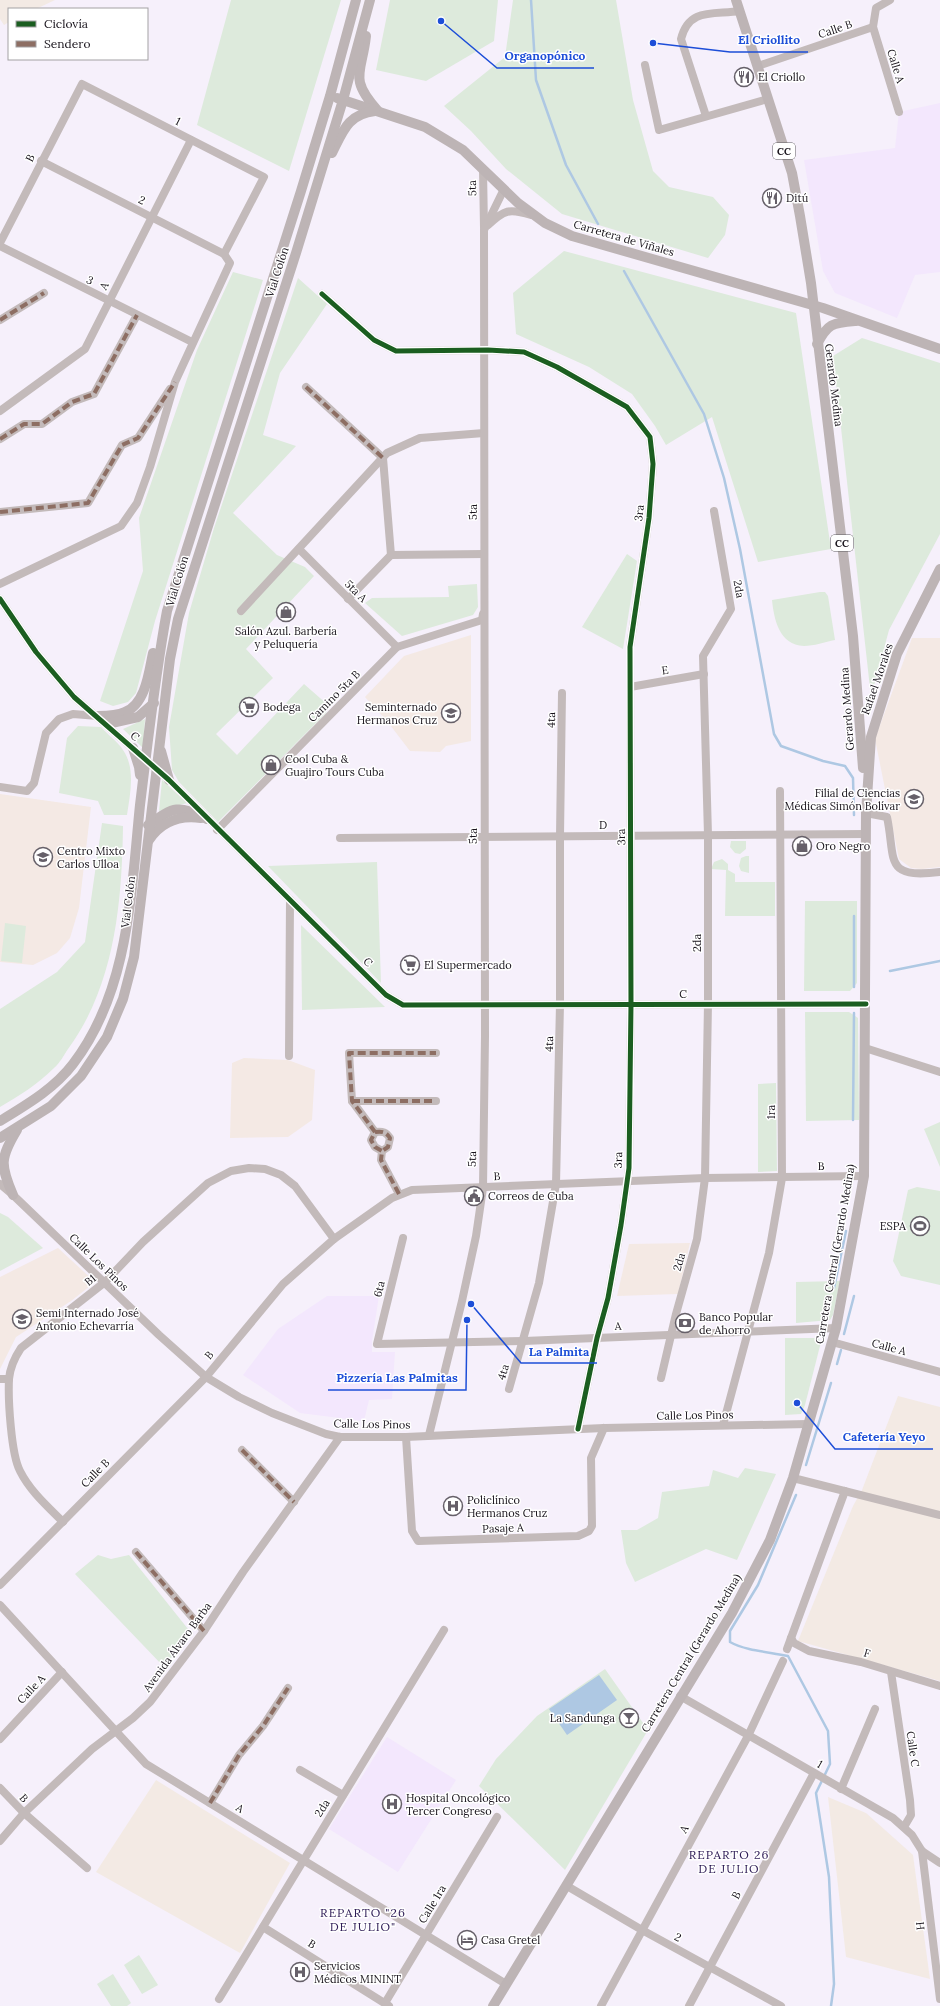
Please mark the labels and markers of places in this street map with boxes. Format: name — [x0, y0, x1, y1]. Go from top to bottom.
callout: El Criollito — [730, 28, 808, 52]
callout: Organopónico — [497, 44, 594, 68]
restaurant icon: El Criollo — [733, 66, 755, 88]
place label: El Criollo — [758, 70, 805, 84]
restaurant icon: Ditú — [761, 187, 783, 209]
place label: Ditú — [786, 191, 809, 205]
shop icon: Salón Azul. Barbería y Peluquería — [275, 601, 297, 623]
place label: Salón Azul. Barbería y Peluquería — [235, 624, 337, 651]
supermarket icon: Bodega — [238, 696, 260, 718]
place label: Bodega — [263, 700, 301, 714]
place label: Seminternado Hermanos Cruz — [357, 700, 437, 727]
school or university icon: Seminternado Hermanos Cruz — [440, 702, 462, 724]
place label: Cool Cuba & Guajiro Tours Cuba — [285, 752, 384, 779]
shop icon: Cool Cuba & Guajiro Tours Cuba — [260, 754, 282, 776]
place label: Filial de Ciencias Médicas Simón Bolívar — [785, 786, 900, 813]
school or university icon: Filial de Ciencias Médicas Simón Bolívar — [903, 788, 925, 810]
shop icon: Oro Negro — [791, 835, 813, 857]
place label: Oro Negro — [816, 839, 870, 853]
place label: Centro Mixto Carlos Ulloa — [57, 844, 125, 871]
school or university icon: Centro Mixto Carlos Ulloa — [32, 846, 54, 868]
supermarket icon: El Supermercado — [399, 954, 421, 976]
place label: El Supermercado — [424, 958, 512, 972]
public building icon: Correos de Cuba — [463, 1185, 485, 1207]
place label: Correos de Cuba — [488, 1189, 574, 1203]
sports icon: ESPA — [909, 1215, 931, 1237]
place label: ESPA — [880, 1219, 907, 1233]
place label: Semi Internado José Antonio Echevarría — [35, 1306, 139, 1333]
school or university icon: Semi Internado José Antonio Echevarría — [11, 1308, 33, 1330]
place label: Banco Popular de Ahorro — [699, 1310, 773, 1337]
bank icon: Banco Popular de Ahorro — [674, 1312, 696, 1334]
callout: La Palmita — [521, 1339, 597, 1363]
callout: Pizzería Las Palmitas — [328, 1366, 466, 1390]
callout: Cafetería Yeyo — [835, 1425, 933, 1449]
place label: Policlínico Hermanos Cruz — [467, 1493, 548, 1520]
hospital icon: Policlínico Hermanos Cruz — [442, 1495, 464, 1517]
bar icon: La Sandunga — [618, 1707, 640, 1729]
place label: La Sandunga — [550, 1711, 615, 1725]
place label: Hospital Oncológico Tercer Congreso — [406, 1791, 510, 1818]
hospital icon: Hospital Oncológico Tercer Congreso — [381, 1793, 403, 1815]
hotel icon: Casa Gretel — [456, 1929, 478, 1951]
place label: Casa Gretel — [481, 1933, 540, 1947]
place label: Servicios Médicos MININT — [314, 1959, 401, 1986]
hospital icon: Servicios Médicos MININT — [289, 1961, 311, 1983]

